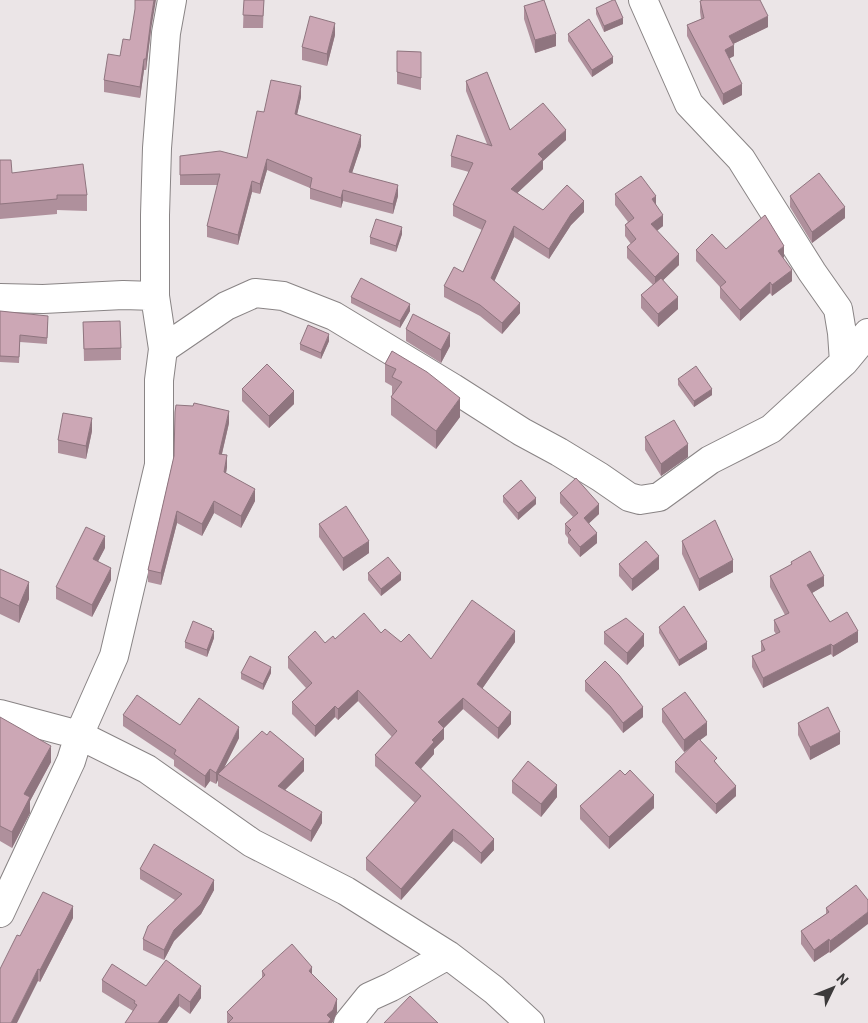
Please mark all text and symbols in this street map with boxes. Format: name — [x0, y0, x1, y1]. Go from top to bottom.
north arrow — [808, 963, 858, 1013]
text: N — [833, 970, 852, 988]

